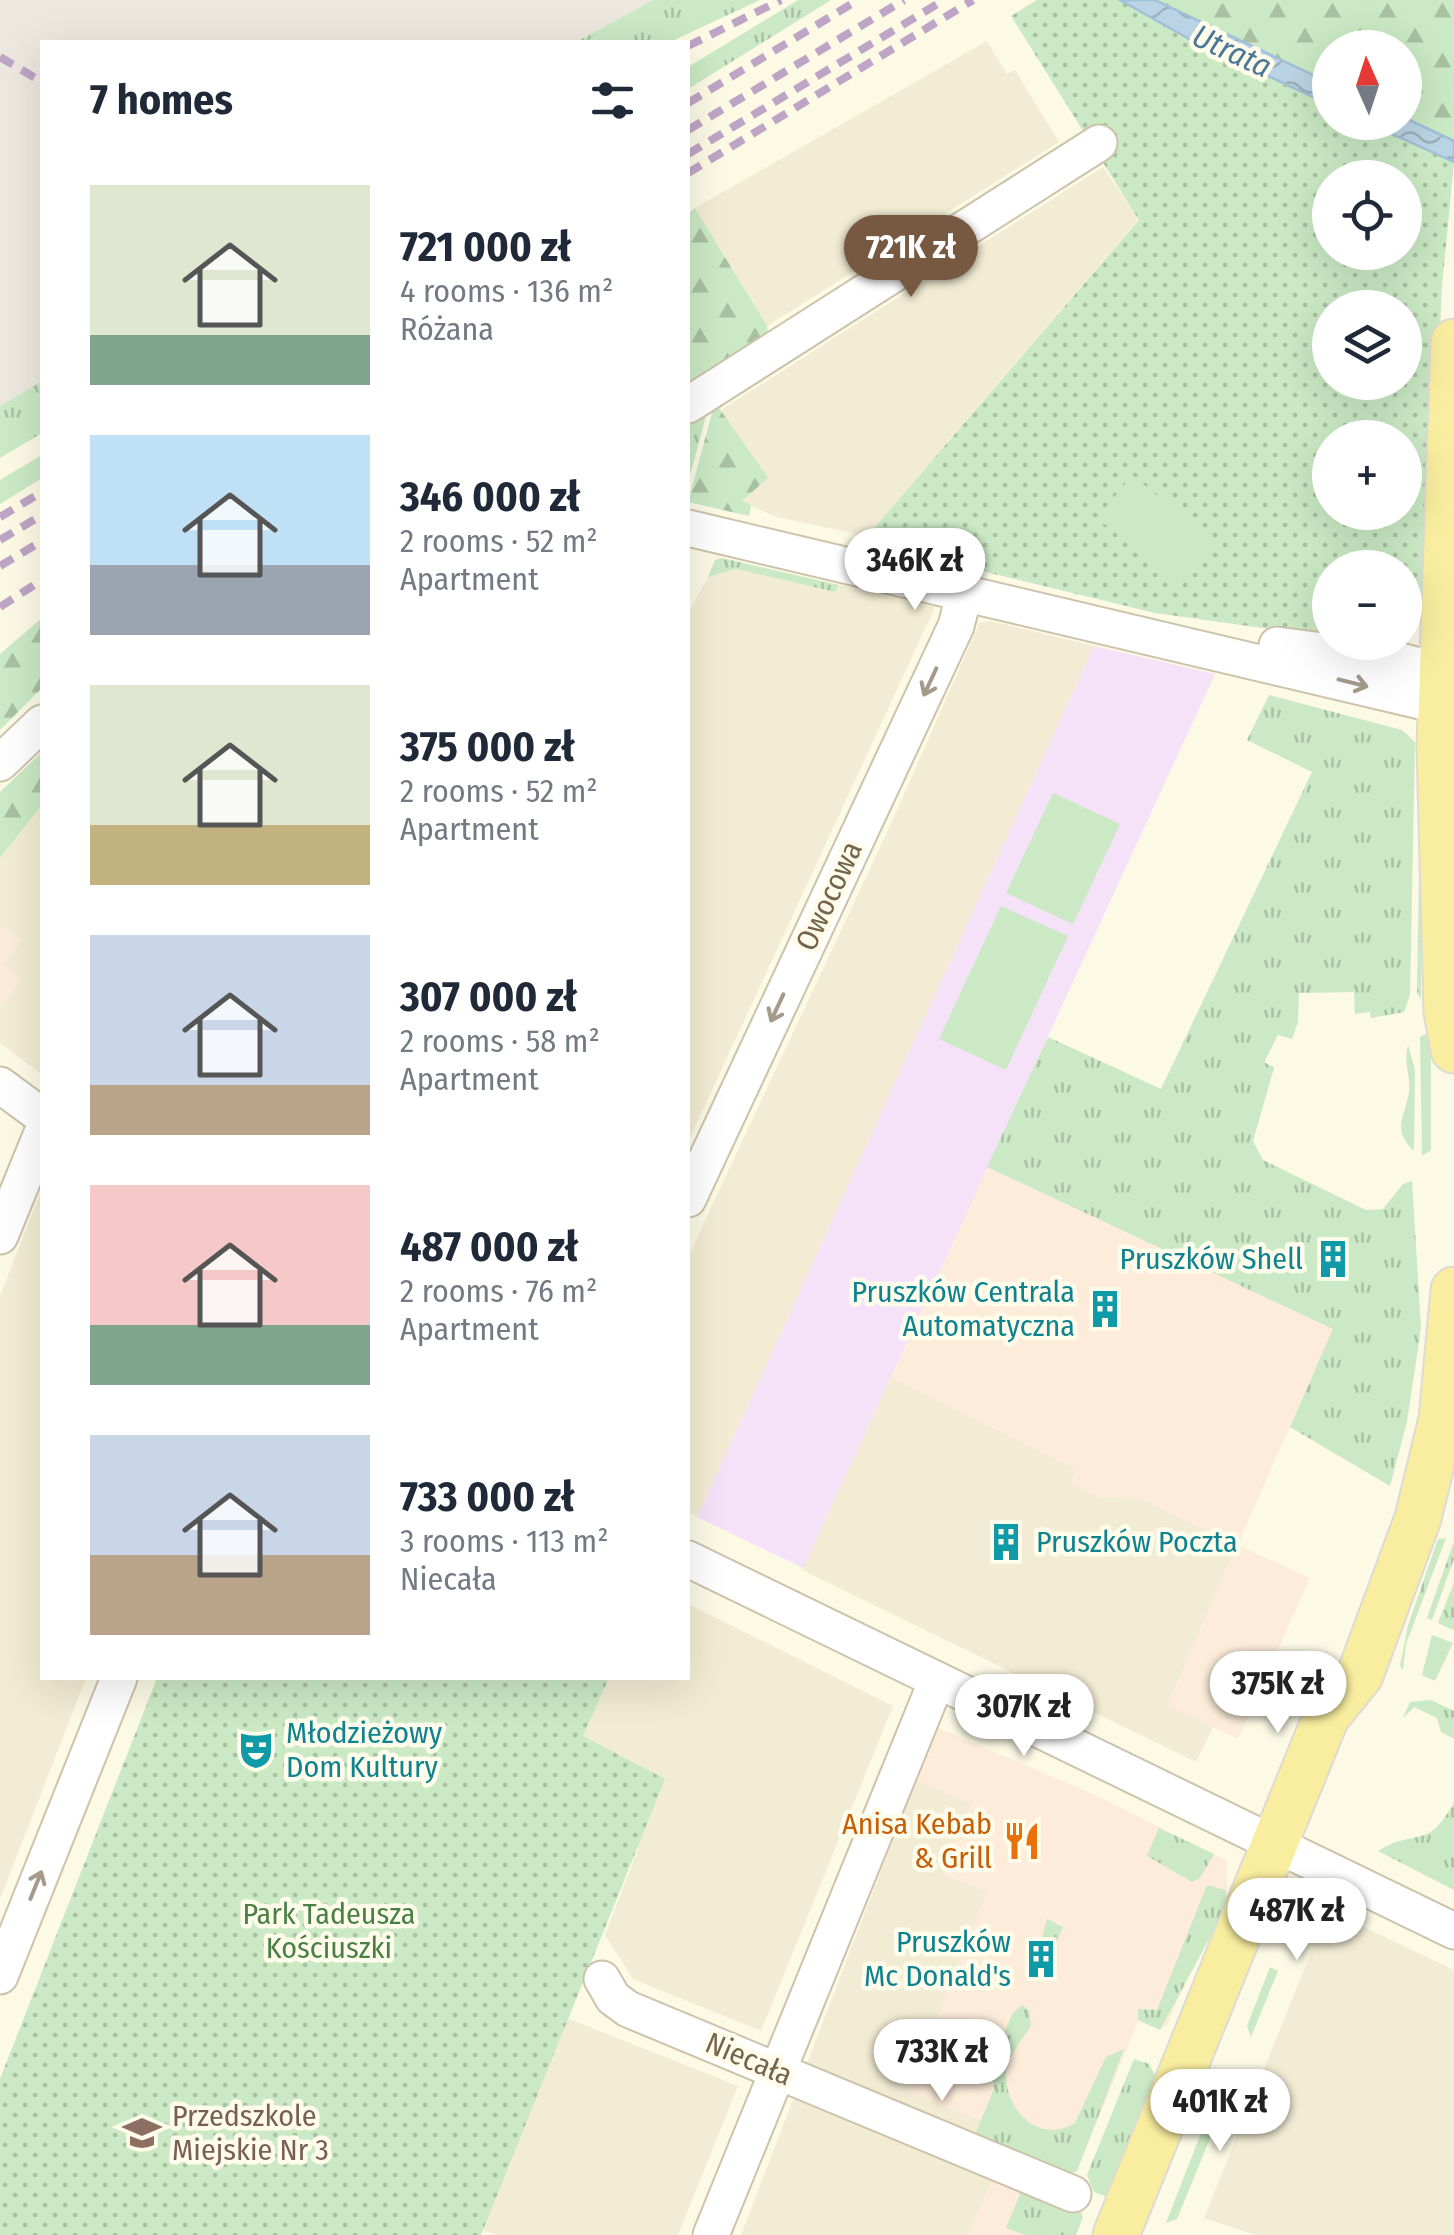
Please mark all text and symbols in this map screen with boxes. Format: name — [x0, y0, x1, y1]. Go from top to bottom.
water label: Utrata — [1187, 16, 1277, 86]
north arrow — [1312, 30, 1422, 140]
map controls — [1312, 30, 1422, 660]
icon: filters — [585, 73, 640, 128]
text: 7 homes — [90, 75, 233, 125]
button: locate — [1312, 160, 1422, 270]
pin: 721K zł — [819, 215, 1003, 300]
text: 721 000 zł — [400, 222, 572, 272]
icon: home — [170, 225, 290, 345]
text: 721K zł — [866, 228, 956, 266]
text: 4 rooms · 136 m² — [400, 272, 613, 310]
button: layers — [1312, 290, 1422, 400]
text: Różana — [400, 310, 494, 348]
button: + — [1312, 420, 1422, 530]
text: 346 000 zł — [400, 472, 581, 522]
icon: home — [170, 475, 290, 595]
text: 2 rooms · 52 m² — [400, 522, 598, 560]
pin: 346K zł — [823, 528, 1007, 613]
text: 346K zł — [866, 541, 964, 579]
button: − — [1312, 550, 1422, 660]
text: Apartment — [400, 560, 539, 598]
one-way arrow — [920, 666, 938, 696]
one-way arrow — [1336, 675, 1368, 693]
text: 375 000 zł — [400, 722, 575, 772]
icon: home — [170, 725, 290, 845]
text: 2 rooms · 52 m² — [400, 772, 598, 810]
text: Apartment — [400, 810, 539, 848]
street label: Owocowa — [788, 836, 870, 956]
text: 307 000 zł — [400, 972, 577, 1022]
icon: home — [170, 975, 290, 1095]
one-way arrow — [767, 992, 786, 1022]
text: 2 rooms · 58 m² — [400, 1022, 600, 1060]
text: Apartment — [400, 1060, 539, 1098]
text: 487 000 zł — [400, 1222, 578, 1272]
icon: home — [170, 1225, 290, 1345]
building icon: Pruszków Shell — [1312, 1238, 1354, 1280]
place label: Pruszków Shell — [1120, 1241, 1303, 1277]
text: 2 rooms · 76 m² — [400, 1272, 597, 1310]
place label: Pruszków Centrala Automatyczna — [851, 1274, 1075, 1344]
building icon: Pruszków Centrala Automatyczna — [1084, 1288, 1126, 1330]
text: Apartment — [400, 1310, 539, 1348]
text: 733 000 zł — [400, 1472, 575, 1522]
icon: home — [170, 1475, 290, 1595]
building icon: Pruszków Poczta — [985, 1521, 1027, 1563]
text: 3 rooms · 113 m² — [400, 1522, 608, 1560]
place label: Pruszków Poczta — [1036, 1524, 1238, 1560]
text: Niecała — [400, 1560, 497, 1598]
pin: 375K zł — [1186, 1651, 1370, 1736]
text: 375K zł — [1232, 1664, 1324, 1702]
pin: 307K zł — [932, 1674, 1116, 1759]
text: 307K zł — [977, 1687, 1071, 1725]
place label: Młodzieżowy Dom Kultury — [286, 1715, 443, 1785]
theatre icon: Młodzieżowy Dom Kultury — [235, 1729, 277, 1771]
place label: Anisa Kebab & Grill — [842, 1806, 992, 1876]
restaurant icon: Anisa Kebab & Grill — [1001, 1820, 1043, 1862]
one-way arrow — [29, 1870, 47, 1901]
pin: 487K zł — [1205, 1878, 1389, 1963]
text: 487K zł — [1249, 1891, 1345, 1929]
park label: Park Tadeusza Kościuszki — [242, 1896, 416, 1966]
place label: Pruszków Mc Donald's — [864, 1924, 1011, 1994]
building icon: Pruszków Mc Donald's — [1020, 1938, 1062, 1980]
pin: 733K zł — [850, 2019, 1034, 2104]
street label: Niecała — [700, 2025, 798, 2093]
text: 733K zł — [896, 2032, 988, 2070]
pin: 401K zł — [1128, 2069, 1312, 2154]
text: 401K zł — [1172, 2082, 1268, 2120]
place label: Przedszkole Miejskie Nr 3 — [172, 2098, 329, 2168]
school or university icon: Przedszkole Miejskie Nr 3 — [121, 2112, 163, 2154]

